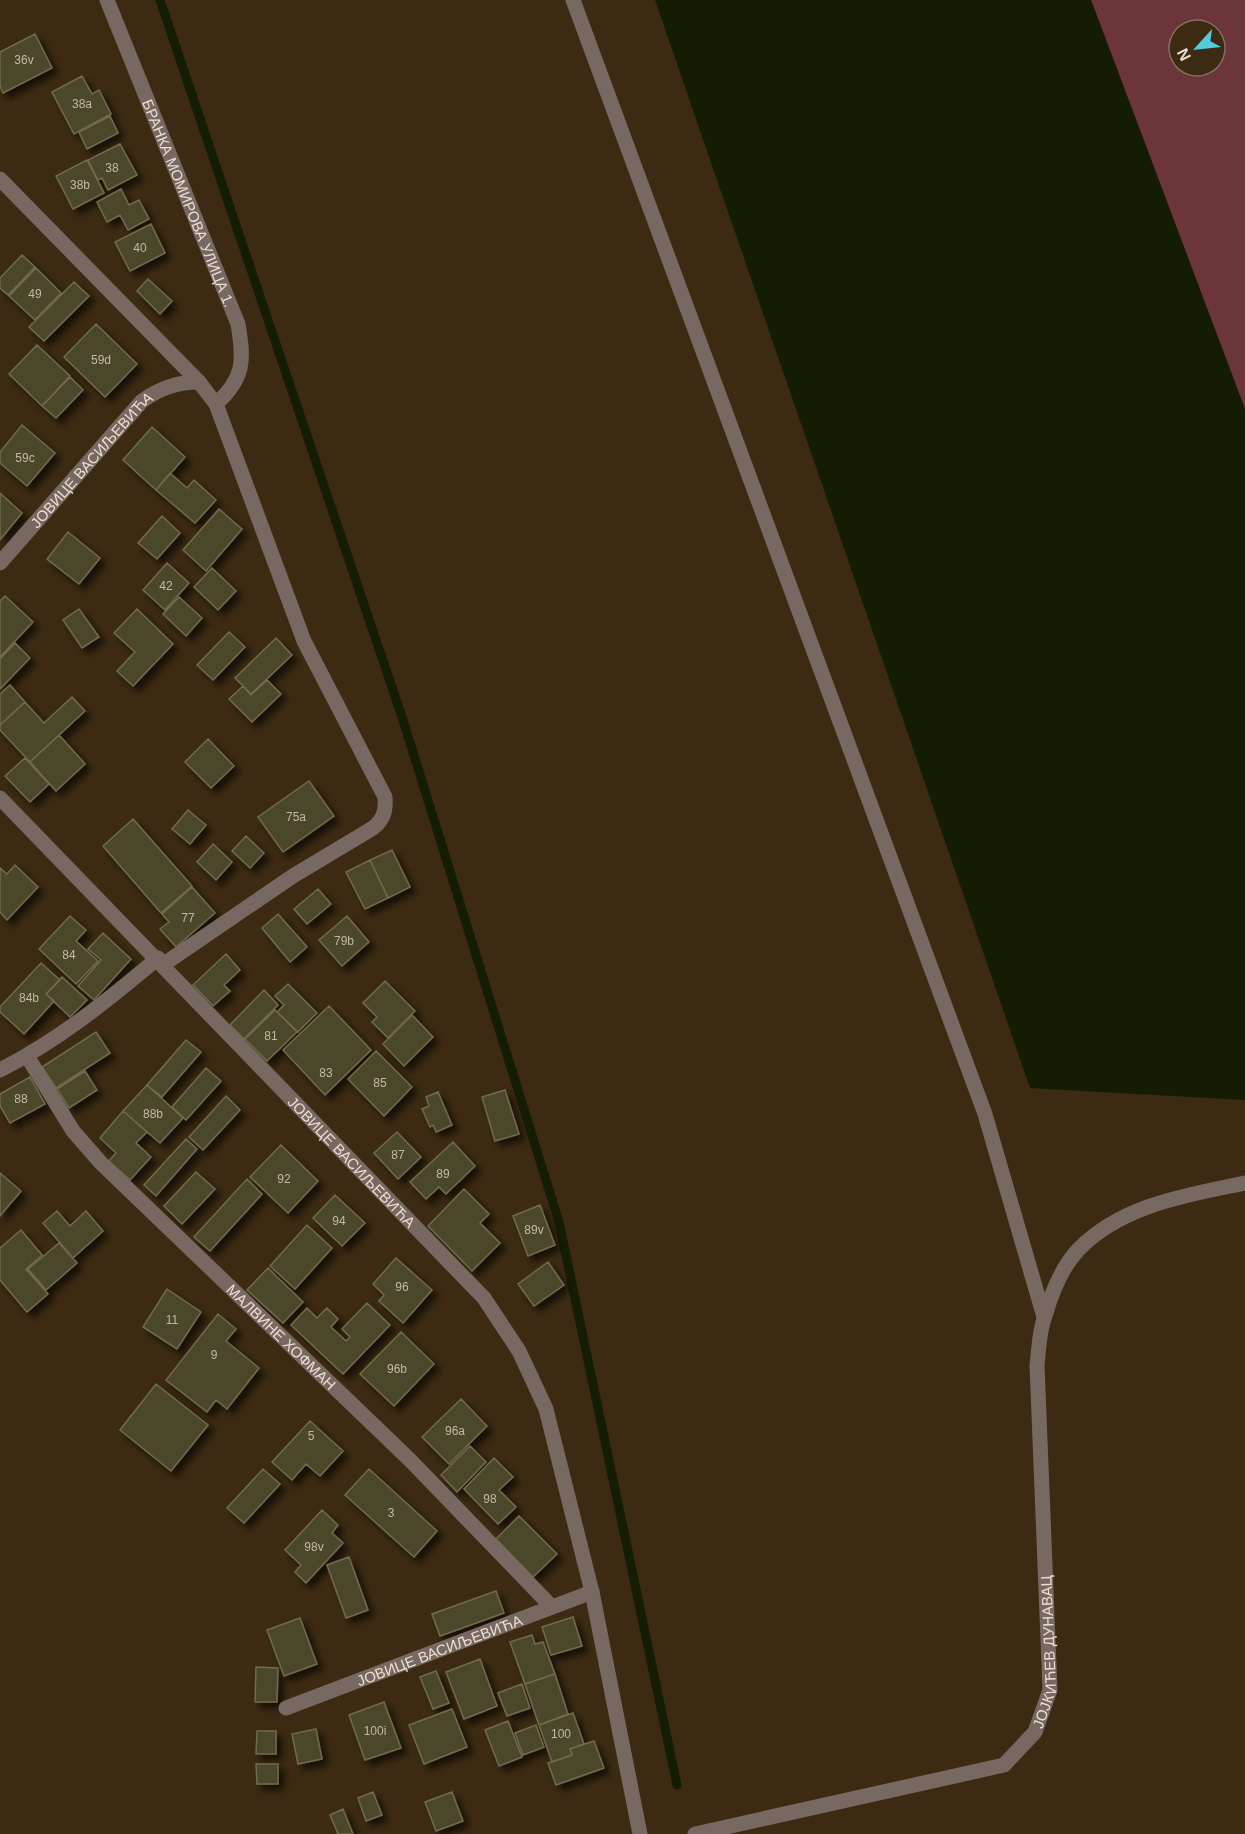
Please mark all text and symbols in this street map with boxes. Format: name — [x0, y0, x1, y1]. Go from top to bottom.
north arrow — [1167, 18, 1227, 78]
text: N — [1174, 46, 1194, 64]
house number: 36v — [14, 53, 34, 67]
house number: 38a — [72, 97, 92, 111]
street label: БРАНКА МОМИРОВА УЛИЦА 1. — [139, 97, 239, 309]
house number: 38 — [105, 161, 119, 175]
house number: 38b — [70, 178, 90, 192]
house number: 40 — [133, 241, 147, 255]
house number: 49 — [28, 287, 42, 301]
house number: 59d — [91, 353, 111, 367]
street label: ЈОВИЦЕ ВАСИЉЕВИЋА — [27, 388, 155, 531]
house number: 59c — [15, 451, 35, 465]
house number: 42 — [159, 579, 173, 593]
house number: 75a — [286, 810, 306, 824]
house number: 77 — [181, 911, 195, 925]
house number: 79b — [334, 934, 354, 948]
house number: 84 — [62, 948, 76, 962]
house number: 84b — [19, 991, 39, 1005]
house number: 81 — [264, 1029, 278, 1043]
house number: 83 — [319, 1066, 333, 1080]
house number: 85 — [373, 1076, 387, 1090]
house number: 88 — [14, 1092, 28, 1106]
street label: ЈОВИЦЕ ВАСИЉЕВИЋА — [285, 1093, 419, 1231]
house number: 88b — [143, 1107, 163, 1121]
house number: 87 — [391, 1148, 405, 1162]
house number: 89 — [436, 1167, 450, 1181]
house number: 92 — [277, 1172, 291, 1186]
house number: 94 — [332, 1214, 346, 1228]
house number: 89v — [524, 1223, 544, 1237]
street label: МАЛВИНЕ ХОФМАН — [224, 1280, 340, 1393]
house number: 96 — [395, 1280, 409, 1294]
house number: 11 — [166, 1313, 179, 1327]
house number: 9 — [211, 1348, 218, 1362]
house number: 96b — [387, 1362, 407, 1376]
house number: 96a — [445, 1424, 465, 1438]
house number: 5 — [308, 1429, 315, 1443]
house number: 98 — [483, 1492, 497, 1506]
house number: 3 — [388, 1506, 395, 1520]
house number: 98v — [304, 1540, 324, 1554]
street label: ЈОЈКИЋЕВ ДУНАВАЦ — [1029, 1575, 1059, 1730]
street label: ЈОВИЦЕ ВАСИЉЕВИЋА — [354, 1611, 524, 1689]
house number: 100i — [364, 1724, 386, 1738]
house number: 100 — [551, 1727, 571, 1741]

